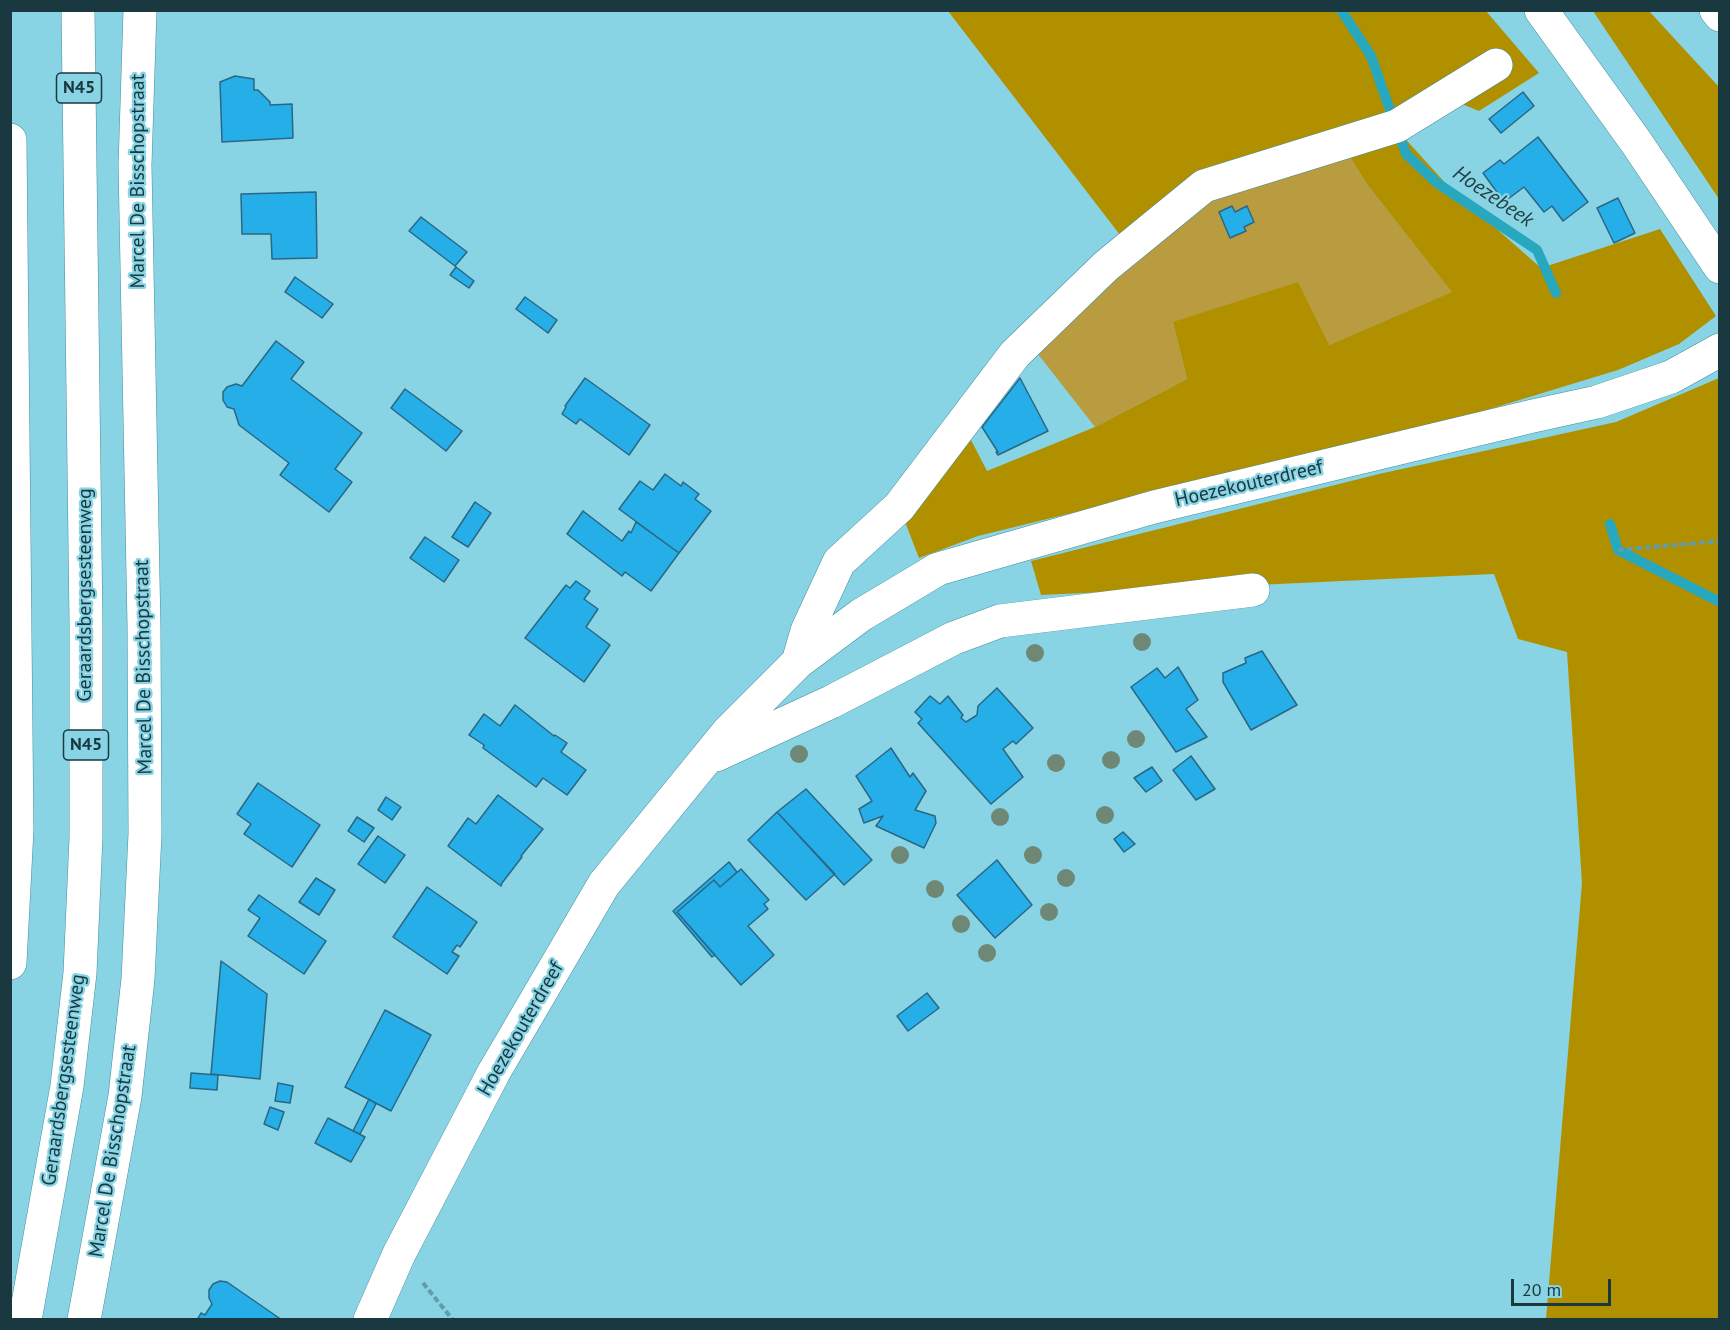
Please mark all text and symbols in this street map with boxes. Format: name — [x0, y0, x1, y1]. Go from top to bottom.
road number: N45 — [56, 73, 101, 103]
street label: Marcel De Bisschopstraat — [126, 73, 150, 289]
water label: Hoezebeek — [1448, 161, 1538, 233]
street label: Hoezekouterdreef — [1173, 455, 1325, 513]
street label: Geraardsbergsesteenweg — [73, 488, 97, 702]
street label: Marcel De Bisschopstraat — [130, 559, 158, 775]
road number: N45 — [64, 730, 109, 760]
street label: Hoezekouterdreef — [473, 957, 569, 1101]
street label: Geraardsbergsesteenweg — [37, 973, 91, 1187]
street label: Marcel De Bisschopstraat — [84, 1043, 142, 1259]
scale bar — [1514, 1267, 1614, 1305]
text: 20 m — [1522, 1278, 1561, 1301]

